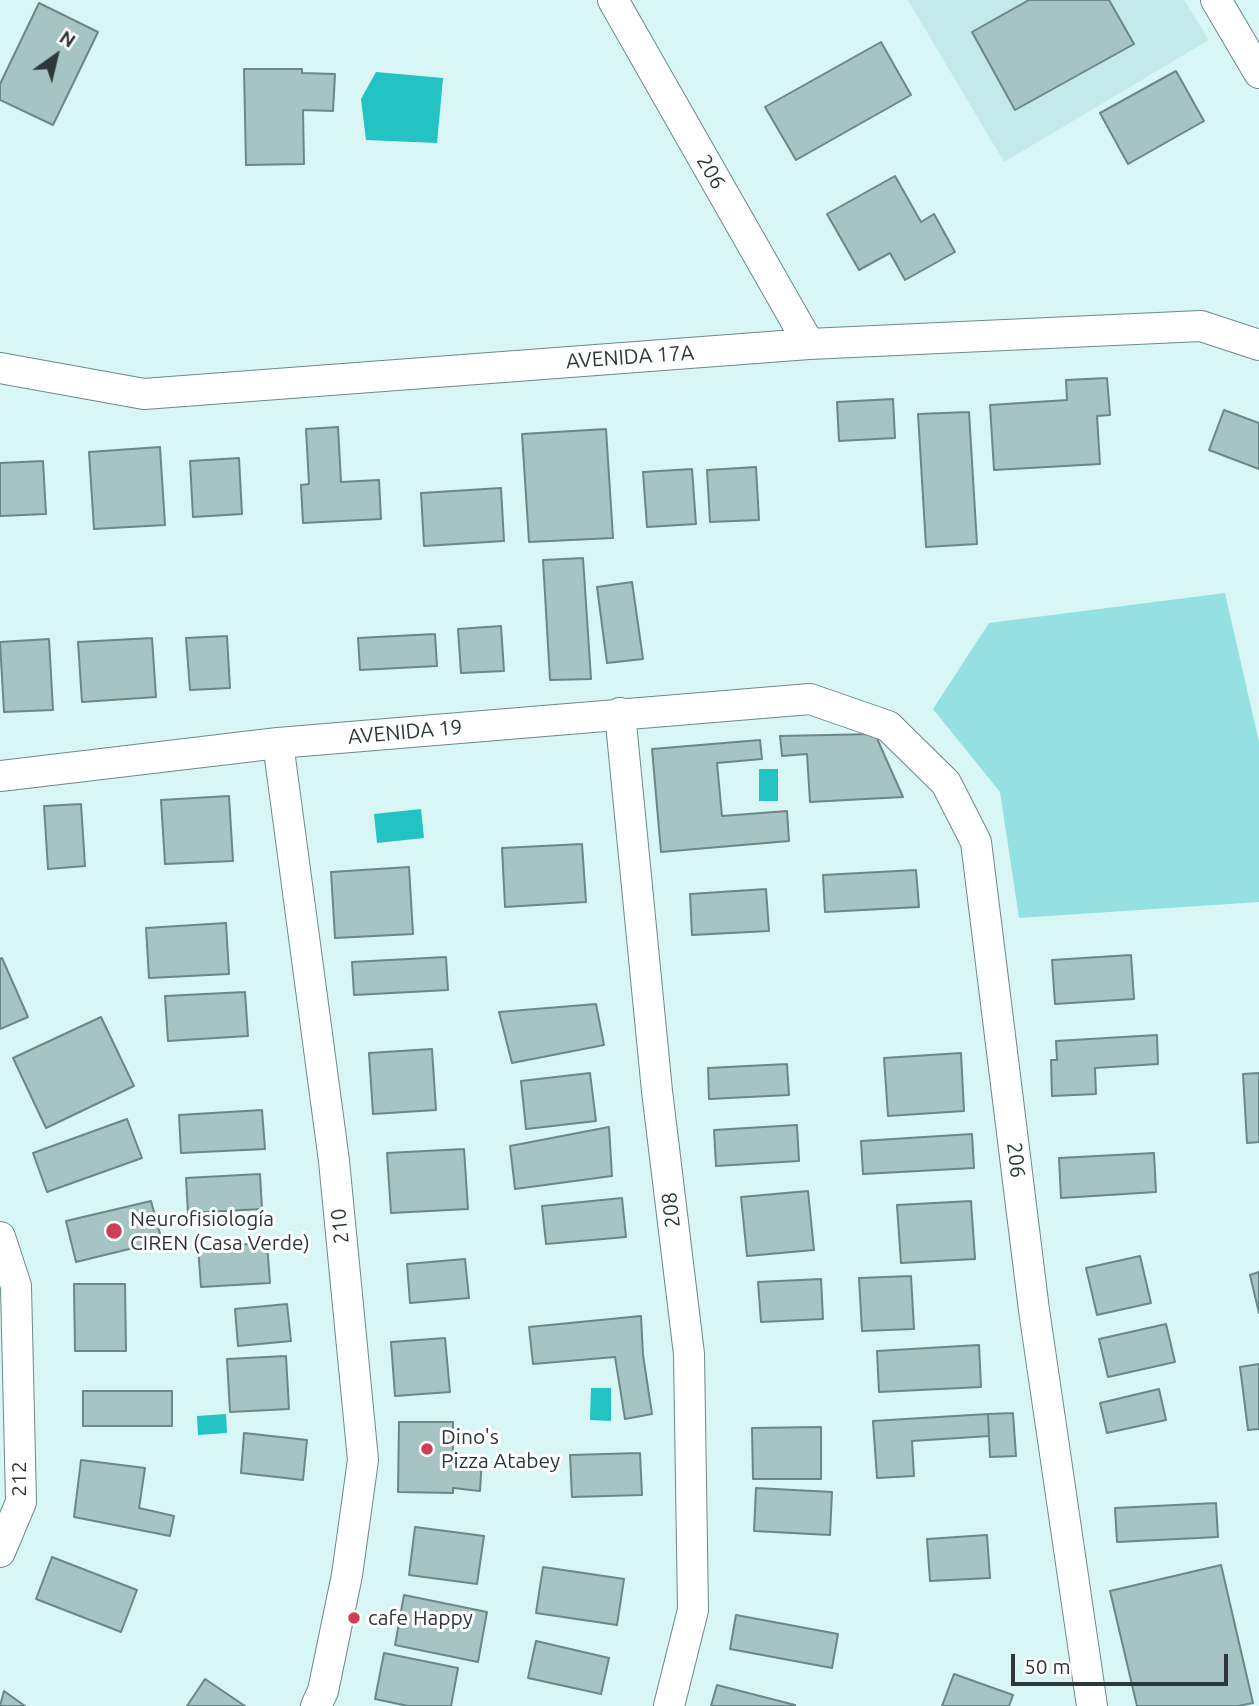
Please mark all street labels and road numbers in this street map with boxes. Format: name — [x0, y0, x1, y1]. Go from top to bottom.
street label: 206 — [691, 150, 731, 194]
street label: AVENIDA 17A — [565, 340, 695, 374]
street label: AVENIDA 19 — [347, 714, 463, 750]
street label: 206 — [1001, 1141, 1031, 1179]
street label: 208 — [656, 1191, 686, 1229]
street label: 210 — [326, 1207, 354, 1245]
street label: 212 — [6, 1461, 32, 1497]

